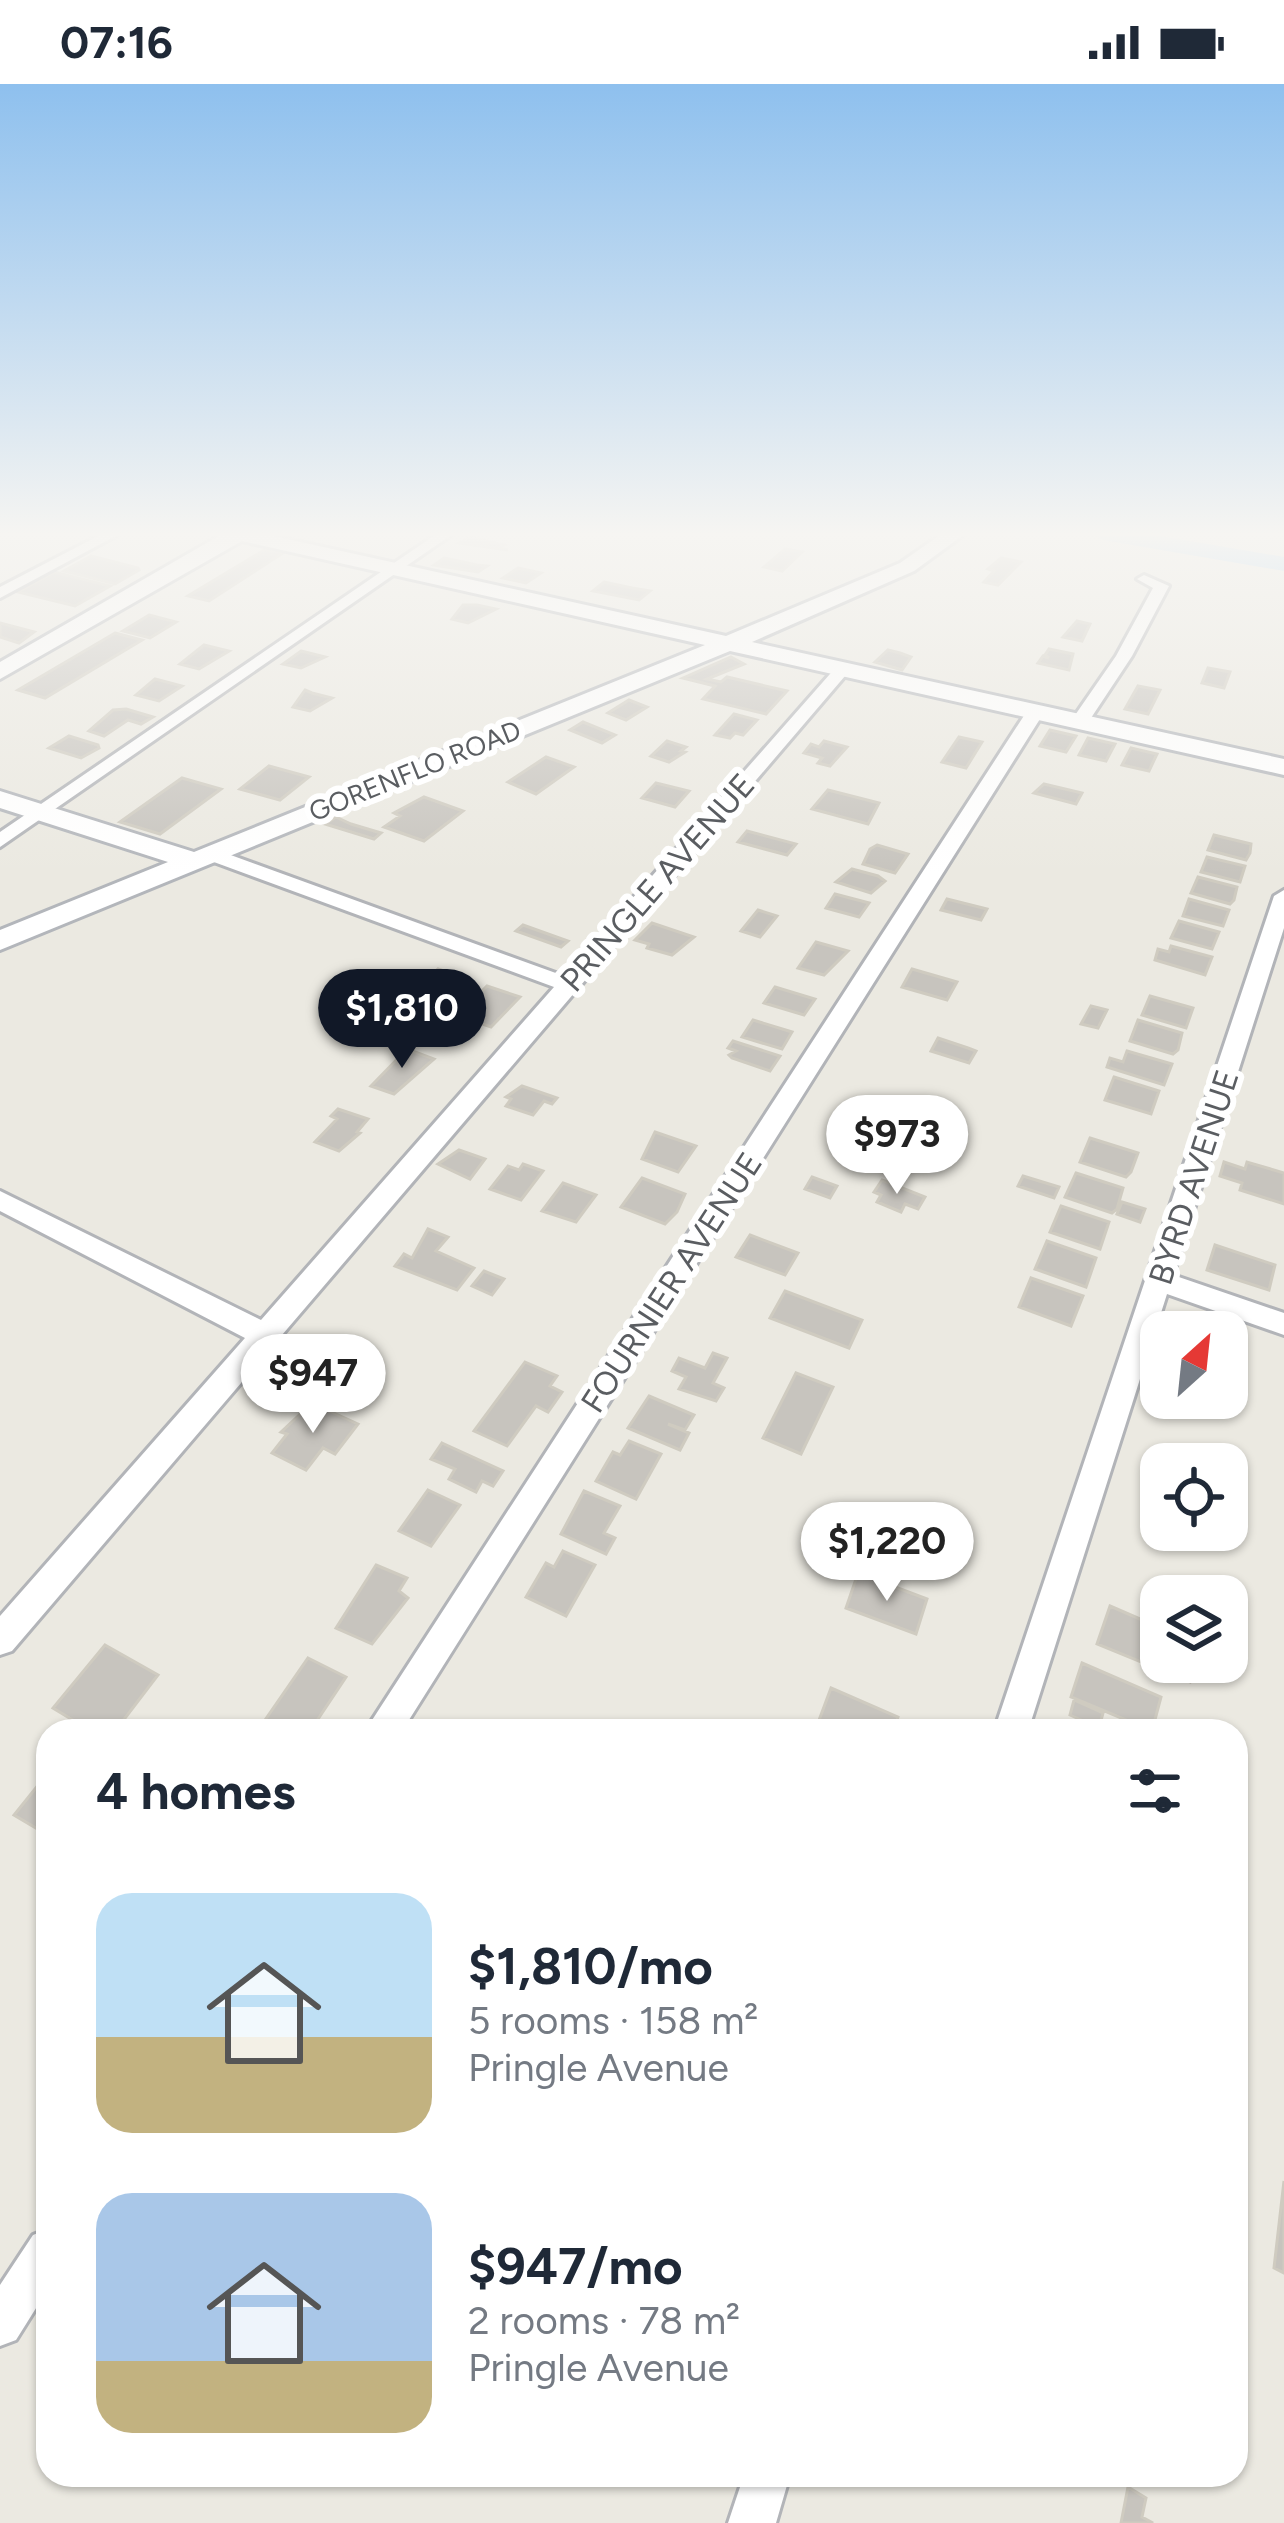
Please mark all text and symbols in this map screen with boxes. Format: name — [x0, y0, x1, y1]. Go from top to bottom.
text: 07:16 — [60, 15, 173, 69]
street label: GORENFLO ROAD — [304, 713, 526, 828]
street label: PRINGLE AVENUE — [552, 765, 763, 999]
pin: $1,810 — [304, 969, 500, 1071]
text: $1,810 — [345, 984, 459, 1031]
street label: BYRD AVENUE — [1140, 1065, 1247, 1289]
pin: $973 — [826, 1095, 968, 1197]
text: $973 — [853, 1110, 941, 1157]
street label: FOURNIER AVENUE — [573, 1145, 770, 1420]
north arrow — [1140, 1311, 1248, 1419]
map controls — [1140, 1311, 1248, 1683]
pin: $947 — [242, 1334, 384, 1436]
text: $947 — [268, 1349, 358, 1396]
button: locate — [1140, 1443, 1248, 1551]
pin: $1,220 — [789, 1502, 985, 1604]
text: $1,220 — [828, 1517, 946, 1564]
button: layers — [1140, 1575, 1248, 1683]
icon: filters — [1122, 1758, 1188, 1824]
text: 4 homes — [96, 1761, 296, 1822]
text: $1,810/mo — [468, 1936, 713, 1997]
icon: home — [192, 1941, 336, 2085]
text: 5 rooms · 158 m² — [468, 1997, 758, 2044]
text: Pringle Avenue — [468, 2044, 729, 2091]
text: $947/mo — [468, 2236, 683, 2297]
icon: home — [192, 2241, 336, 2385]
text: 2 rooms · 78 m² — [468, 2297, 740, 2344]
text: Pringle Avenue — [468, 2344, 729, 2391]

